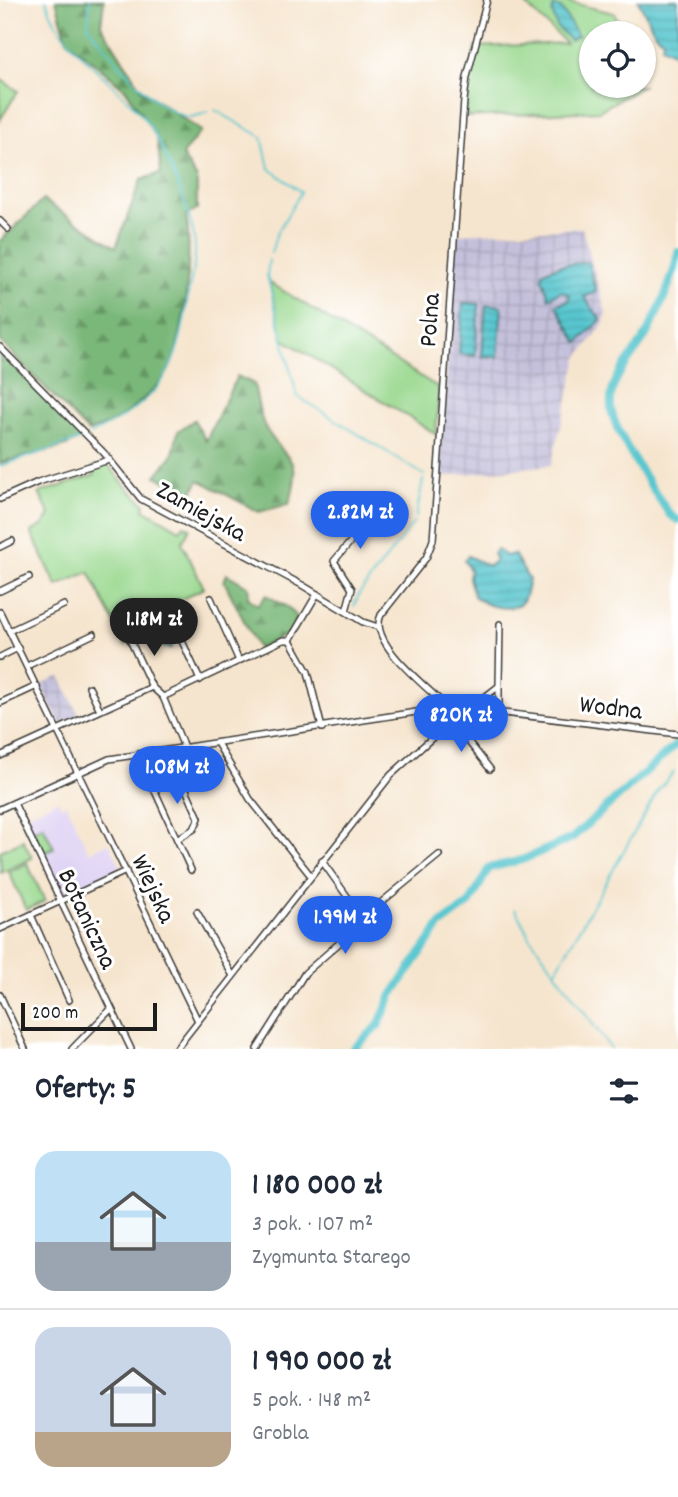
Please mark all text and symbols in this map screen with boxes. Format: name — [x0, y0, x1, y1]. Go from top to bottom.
map controls — [579, 21, 656, 98]
button: locate — [579, 21, 656, 98]
street label: Polna — [411, 291, 452, 348]
street label: Zamiejska — [148, 473, 253, 553]
pin: 2.82M zł — [288, 491, 432, 551]
text: 2.82M zł — [327, 497, 393, 530]
pin: 1.18M zł — [82, 598, 226, 658]
text: 1.18M zł — [126, 604, 182, 637]
street label: Wodna — [577, 687, 645, 732]
pin: 820K zł — [396, 694, 526, 754]
text: 820K zł — [430, 700, 492, 733]
pin: 1.08M zł — [105, 746, 249, 806]
text: 1.08M zł — [145, 752, 209, 785]
street label: Wiejska — [120, 849, 184, 931]
street label: Botaniczna — [46, 863, 126, 977]
pin: 1.99M zł — [273, 897, 417, 956]
text: 1.99M zł — [313, 902, 377, 935]
scale bar — [21, 1000, 158, 1032]
text: 200 m — [32, 1001, 78, 1028]
text: Oferty: 5 — [35, 1070, 136, 1113]
icon: filters — [605, 1072, 643, 1110]
text: 1 180 000 zł — [252, 1166, 382, 1209]
icon: home — [91, 1179, 175, 1263]
text: 3 pok. · 107 m² — [252, 1209, 373, 1242]
text: Zygmunta Starego — [252, 1242, 411, 1275]
text: 1 990 000 zł — [252, 1342, 391, 1385]
icon: home — [91, 1355, 175, 1439]
text: 5 pok. · 148 m² — [252, 1385, 371, 1418]
text: Grobla — [252, 1418, 309, 1451]

